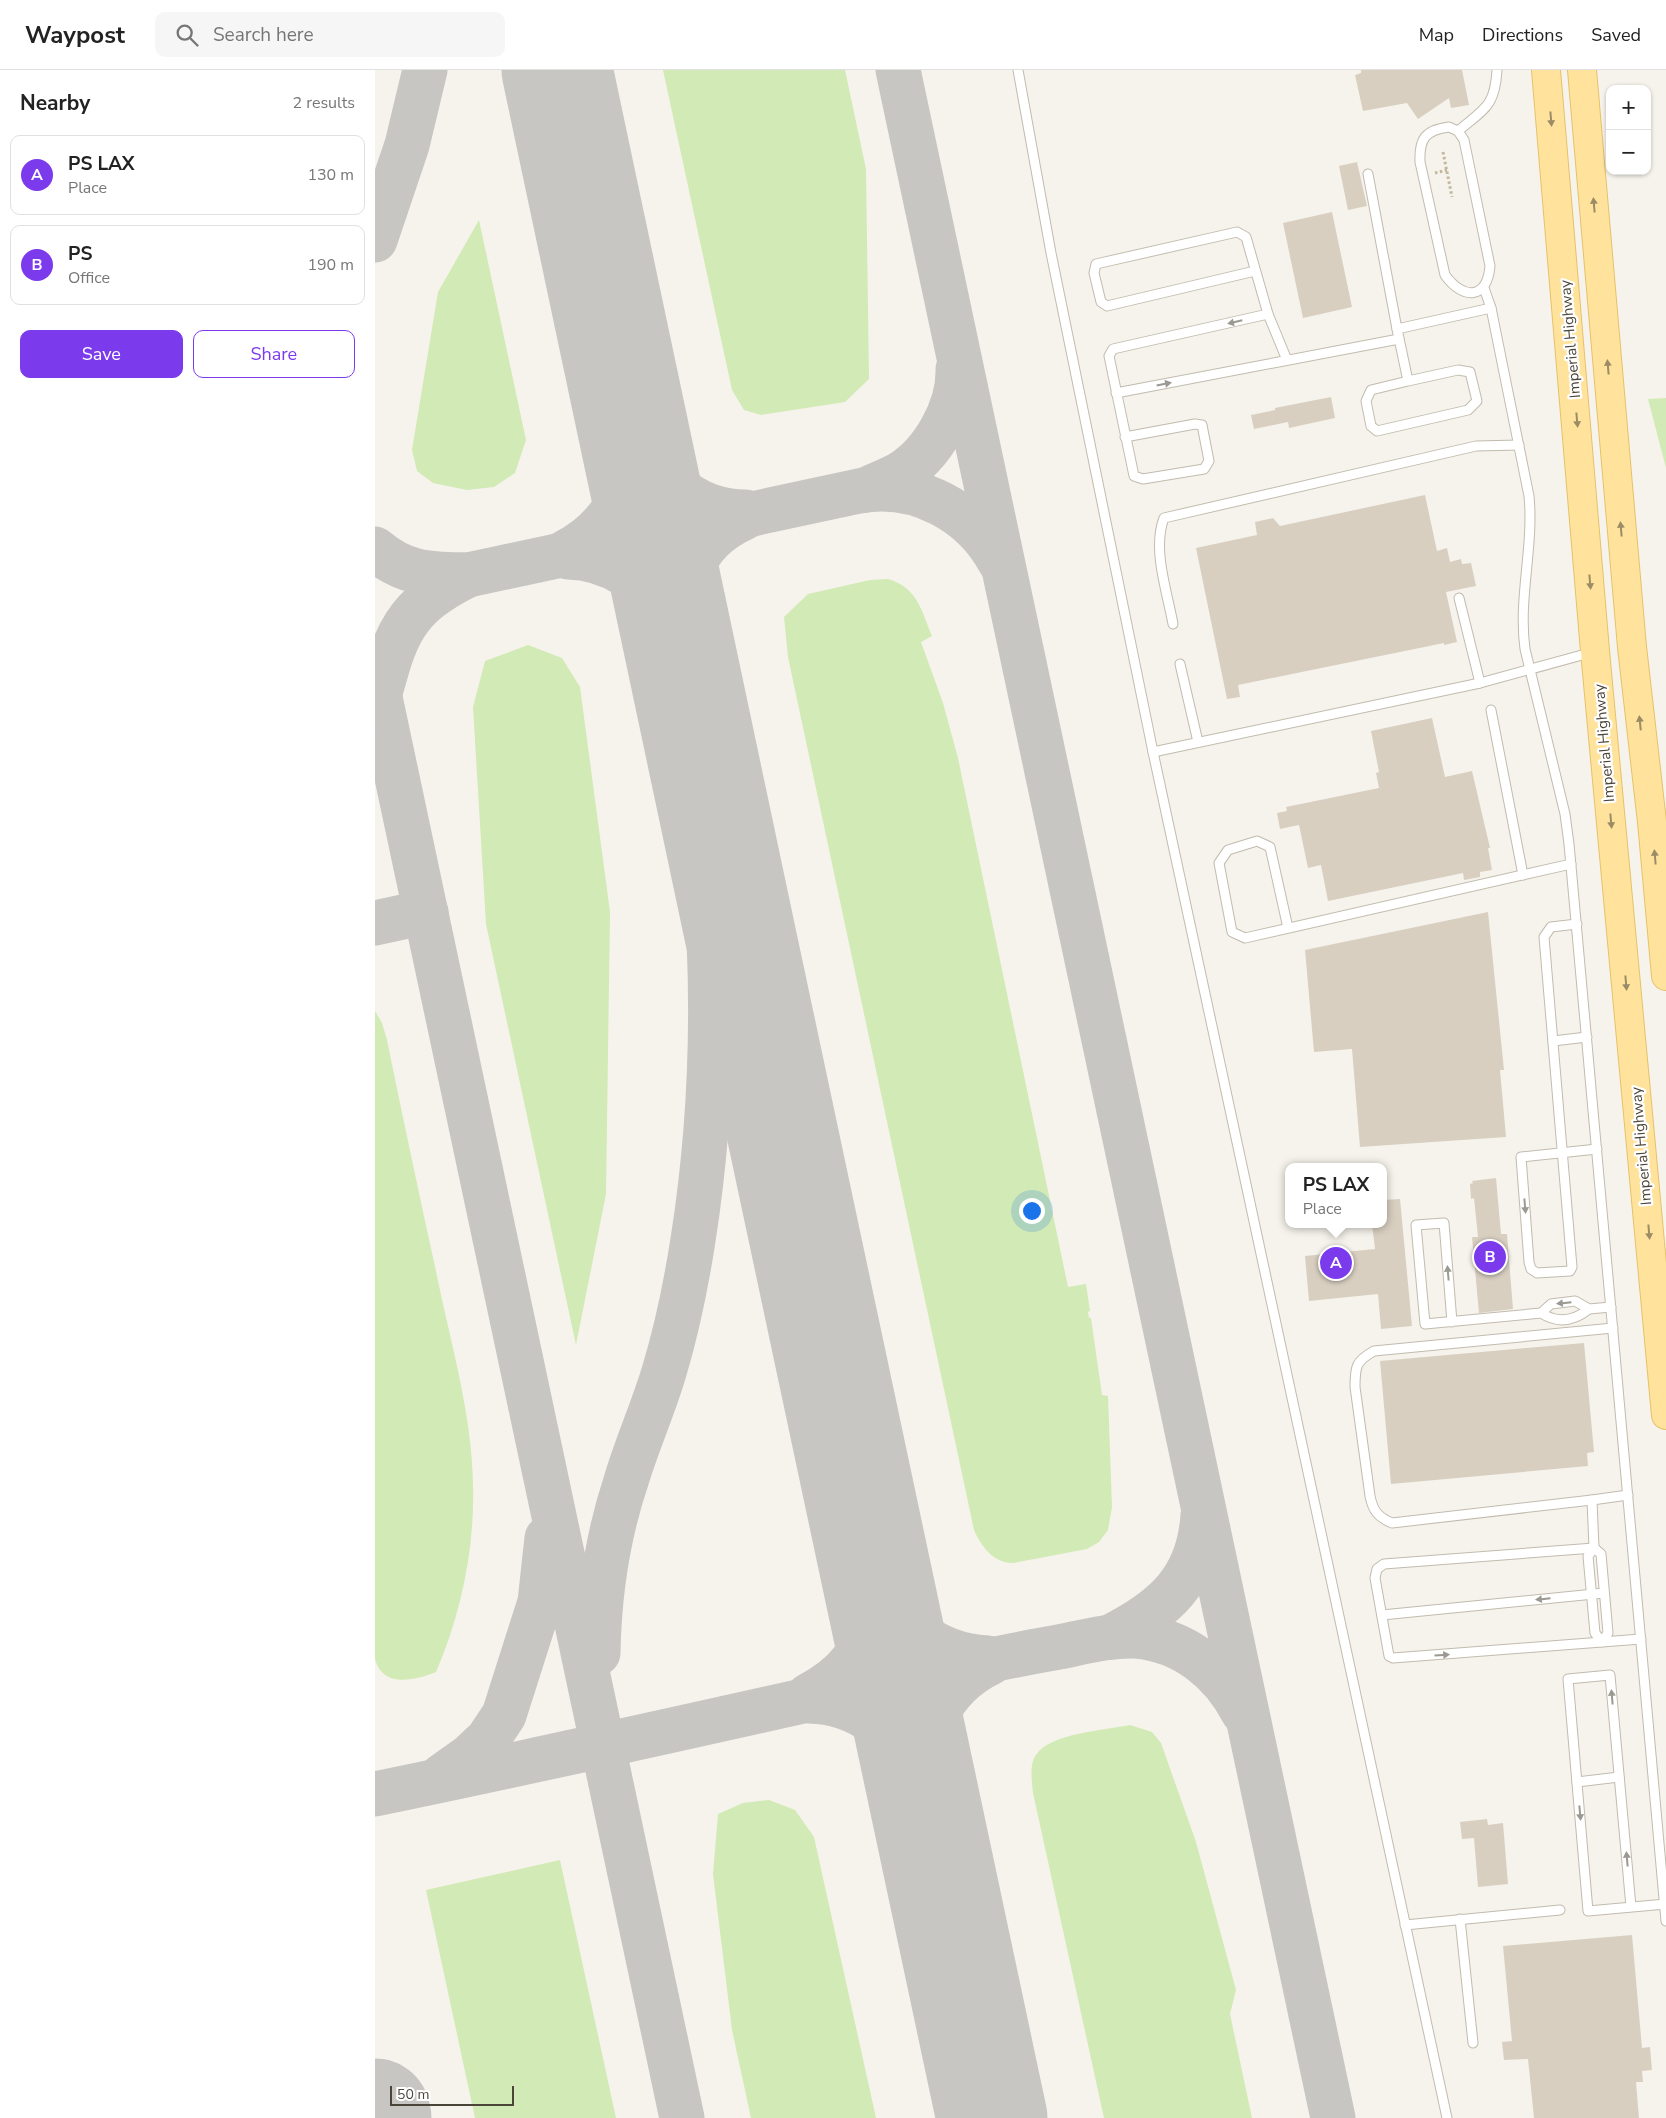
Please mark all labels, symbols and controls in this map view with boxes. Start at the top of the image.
search box [155,12,505,57]
text: Waypost [25,19,125,51]
icon: search [173,21,201,49]
text: Search here [213,22,314,48]
text: Map [1419,23,1454,47]
text: Directions [1482,23,1563,47]
text: Saved [1591,23,1641,47]
map controls [1606,85,1651,175]
button: + [1606,85,1651,130]
text: Nearby [20,89,90,117]
text: 2 results [293,92,355,114]
one-way arrow [1547,111,1555,127]
button: − [1606,130,1651,175]
text: PS LAX [68,151,135,177]
text: A [31,164,43,186]
text: 130 m [307,164,354,186]
text: Place [68,177,107,199]
one-way arrow [1589,197,1597,213]
text: PS [68,241,92,267]
text: B [31,254,43,276]
text: 190 m [307,254,354,276]
text: Office [68,267,110,289]
street label: Imperial Highway [1555,279,1585,399]
one-way arrow [1227,318,1242,326]
button: Save [20,330,183,378]
button: Share [193,330,355,378]
one-way arrow [1603,359,1611,375]
one-way arrow [1156,379,1172,387]
one-way arrow [1573,412,1581,428]
one-way arrow [1617,521,1625,537]
one-way arrow [1586,574,1594,590]
street label: Imperial Highway [1589,683,1619,803]
one-way arrow [1636,714,1644,730]
one-way arrow [1607,814,1615,830]
one-way arrow [1651,849,1659,865]
one-way arrow [1622,976,1630,992]
street label: Imperial Highway [1626,1086,1656,1206]
popup [1285,1163,1387,1228]
text: PS LAX [1303,1172,1369,1198]
your location [1019,1198,1045,1224]
text: Place [1303,1198,1342,1220]
one-way arrow [1521,1198,1529,1214]
one-way arrow [1645,1225,1653,1241]
pin: B [1474,1238,1506,1276]
pin: A [1320,1244,1352,1282]
one-way arrow [1444,1265,1452,1281]
one-way arrow [1556,1299,1572,1307]
one-way arrow [1534,1596,1550,1604]
one-way arrow [1434,1650,1450,1658]
one-way arrow [1607,1689,1615,1705]
one-way arrow [1576,1805,1584,1821]
one-way arrow [1623,1851,1631,1867]
scale bar [390,2083,514,2106]
text: 50 m [397,2085,429,2104]

